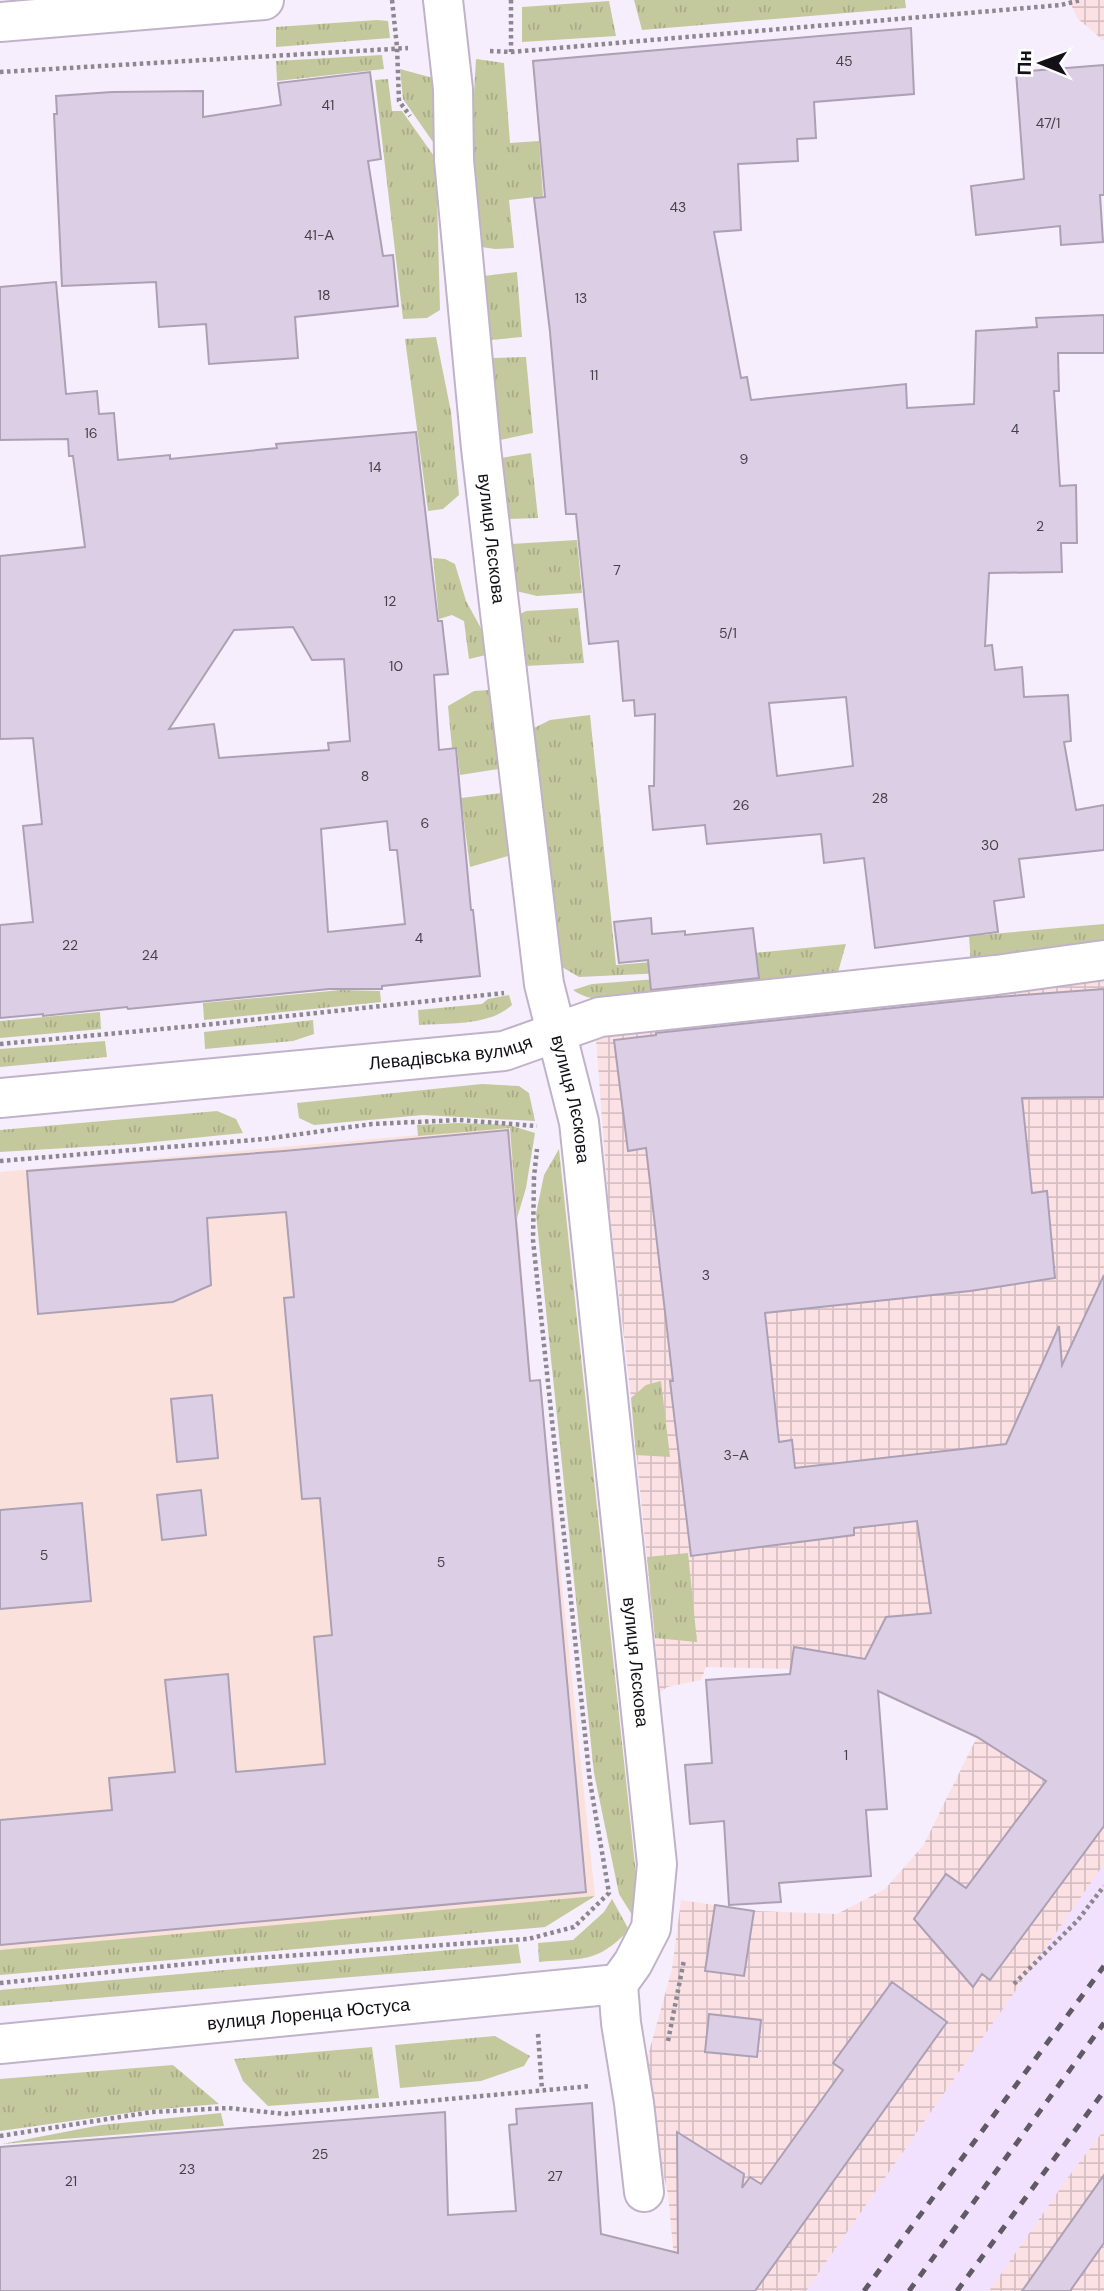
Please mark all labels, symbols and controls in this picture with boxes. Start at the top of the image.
north arrow [1006,28,1076,98]
text: Пн [1012,50,1037,75]
house number: 45 [835,52,853,70]
house number: 41 [322,96,334,114]
house number: 47/1 [1036,114,1060,132]
house number: 43 [670,198,686,216]
house number: 41-А [304,226,335,244]
house number: 18 [318,286,330,304]
house number: 13 [575,289,587,307]
house number: 11 [590,366,598,384]
house number: 4 [1011,420,1020,438]
house number: 16 [84,424,98,442]
house number: 9 [740,450,749,468]
house number: 14 [369,458,382,476]
street label: вулиця Лєскова [472,472,511,606]
house number: 2 [1036,517,1044,535]
house number: 7 [613,561,621,579]
house number: 12 [384,592,396,610]
house number: 5/1 [719,624,737,642]
house number: 10 [389,657,403,675]
house number: 8 [361,767,369,785]
house number: 28 [872,789,888,807]
house number: 26 [733,796,749,814]
house number: 6 [421,814,429,832]
house number: 30 [981,836,999,854]
house number: 4 [415,929,424,947]
house number: 22 [62,936,78,954]
house number: 24 [142,946,159,964]
street label: Левадівська вулиця [368,1030,536,1076]
street label: вулиця Лєскова [545,1033,595,1165]
house number: 3 [702,1266,710,1284]
house number: 3-А [723,1446,749,1464]
house number: 5 [40,1546,48,1564]
house number: 5 [437,1553,445,1571]
street label: вулиця Лєскова [617,1596,655,1729]
house number: 1 [844,1746,848,1764]
street label: вулиця Лоренца Юстуса [206,1992,412,2036]
house number: 25 [312,2145,328,2163]
house number: 23 [179,2160,195,2178]
house number: 27 [547,2167,563,2185]
house number: 21 [65,2172,77,2190]

